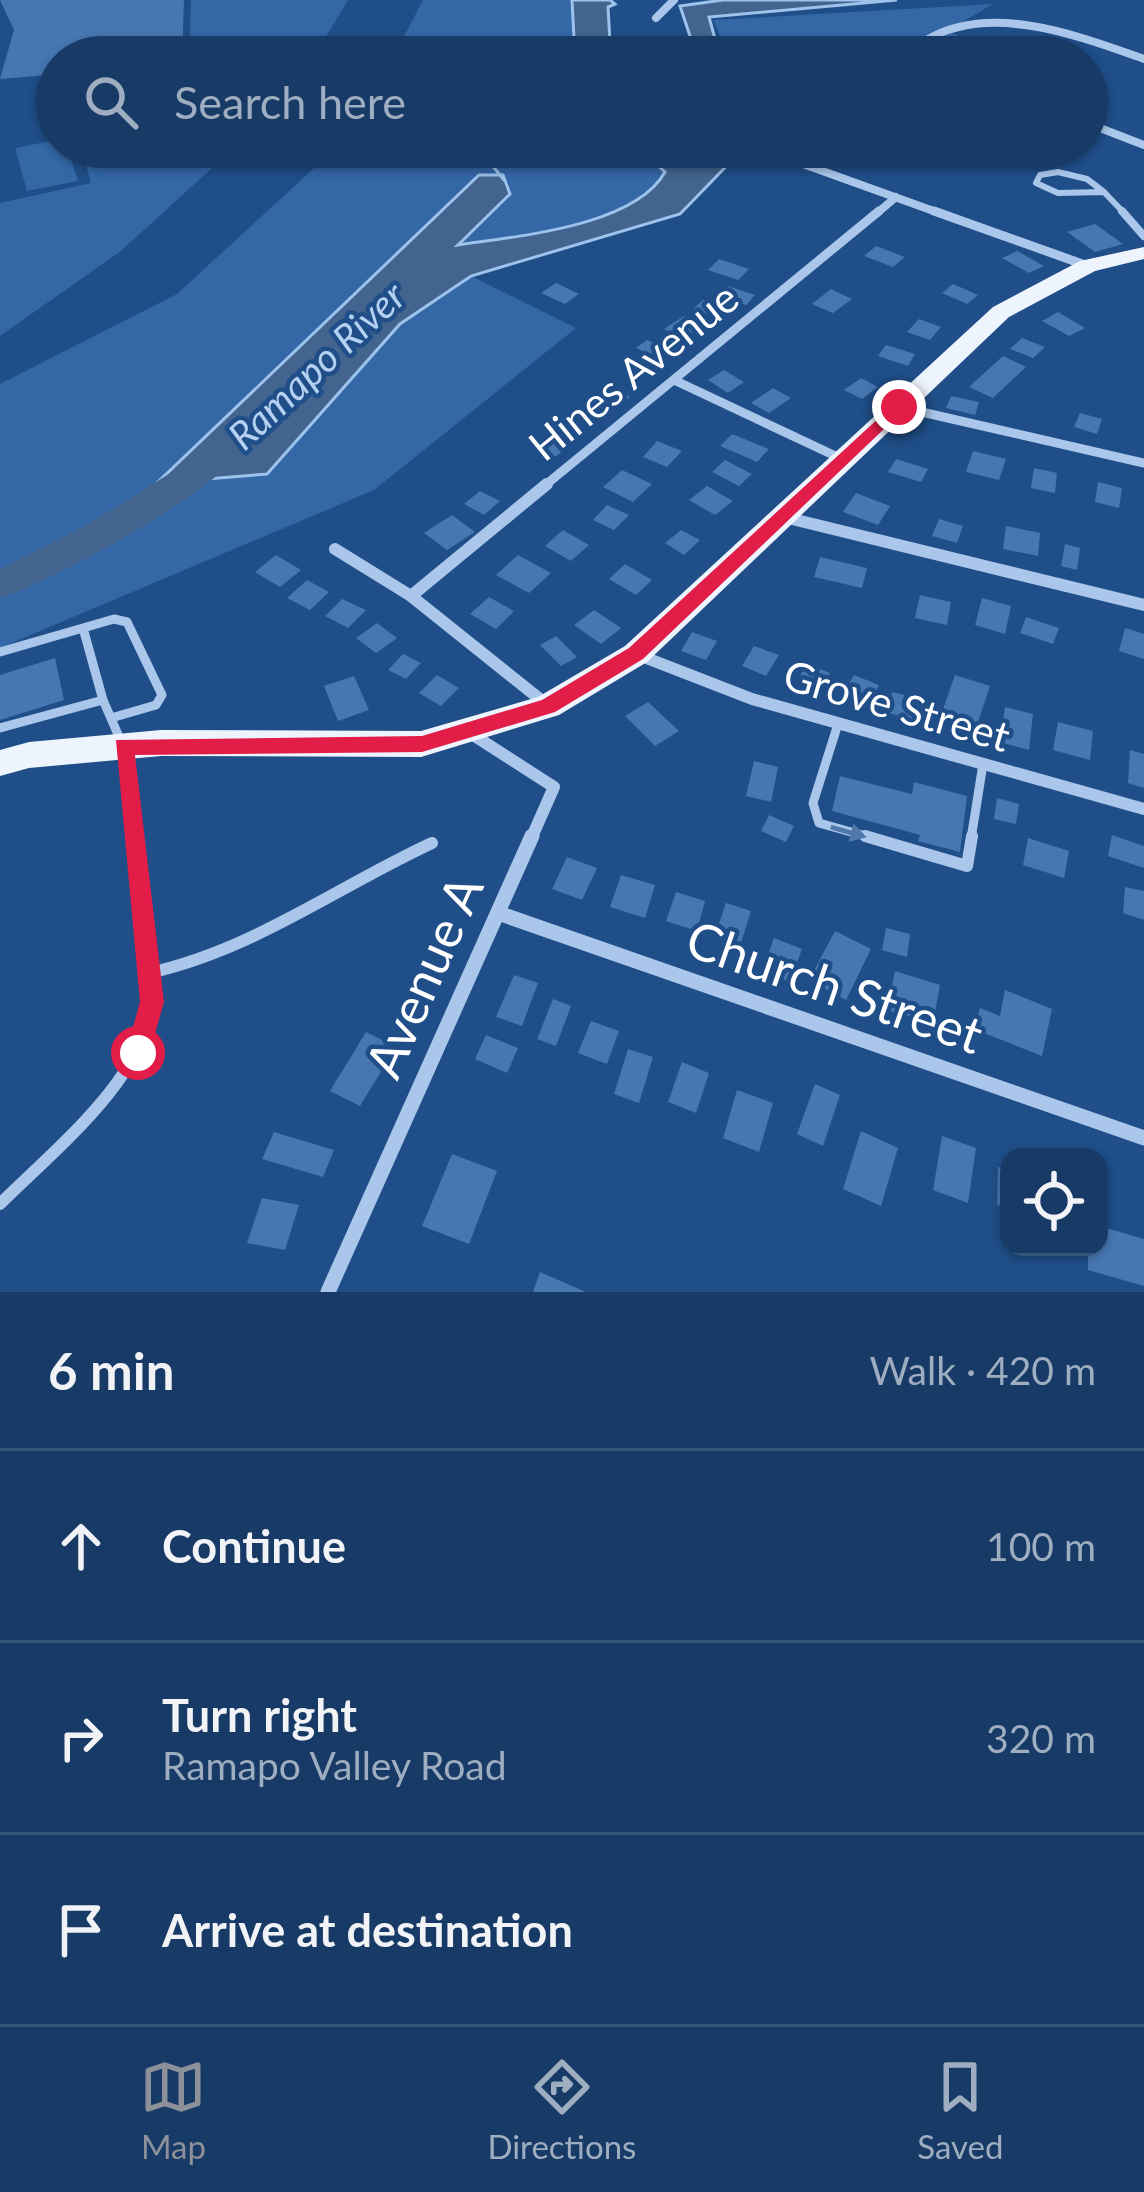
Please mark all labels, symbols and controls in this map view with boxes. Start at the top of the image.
search box [36,36,1108,168]
icon: search [78,69,144,135]
text: Search here [174,75,406,129]
water label: Ramapo River [218,271,414,458]
street label: Hines Avenue [519,272,747,470]
route end [872,380,926,434]
street label: Grove Street [778,649,1016,761]
one-way arrow [830,824,867,842]
street label: Avenue A [351,865,495,1086]
street label: Church Street [679,907,991,1065]
route start [111,1026,165,1080]
map controls [1000,1148,1108,1256]
button: locate [1000,1148,1108,1256]
text: 6 min [48,1340,174,1401]
text: Walk · 420 m [869,1347,1096,1393]
icon: ahead [48,1513,114,1579]
text: Continue [162,1519,346,1573]
text: 100 m [986,1523,1096,1569]
text: Turn right [162,1688,357,1742]
icon: right [48,1705,114,1771]
text: 320 m [986,1715,1096,1761]
text: Ramapo Valley Road [162,1742,507,1788]
icon: arrive [48,1897,114,1963]
text: Arrive at destination [162,1903,573,1957]
tab: Map [140,2054,206,2166]
tab: Directions [487,2054,636,2166]
tab: Saved [917,2054,1004,2166]

